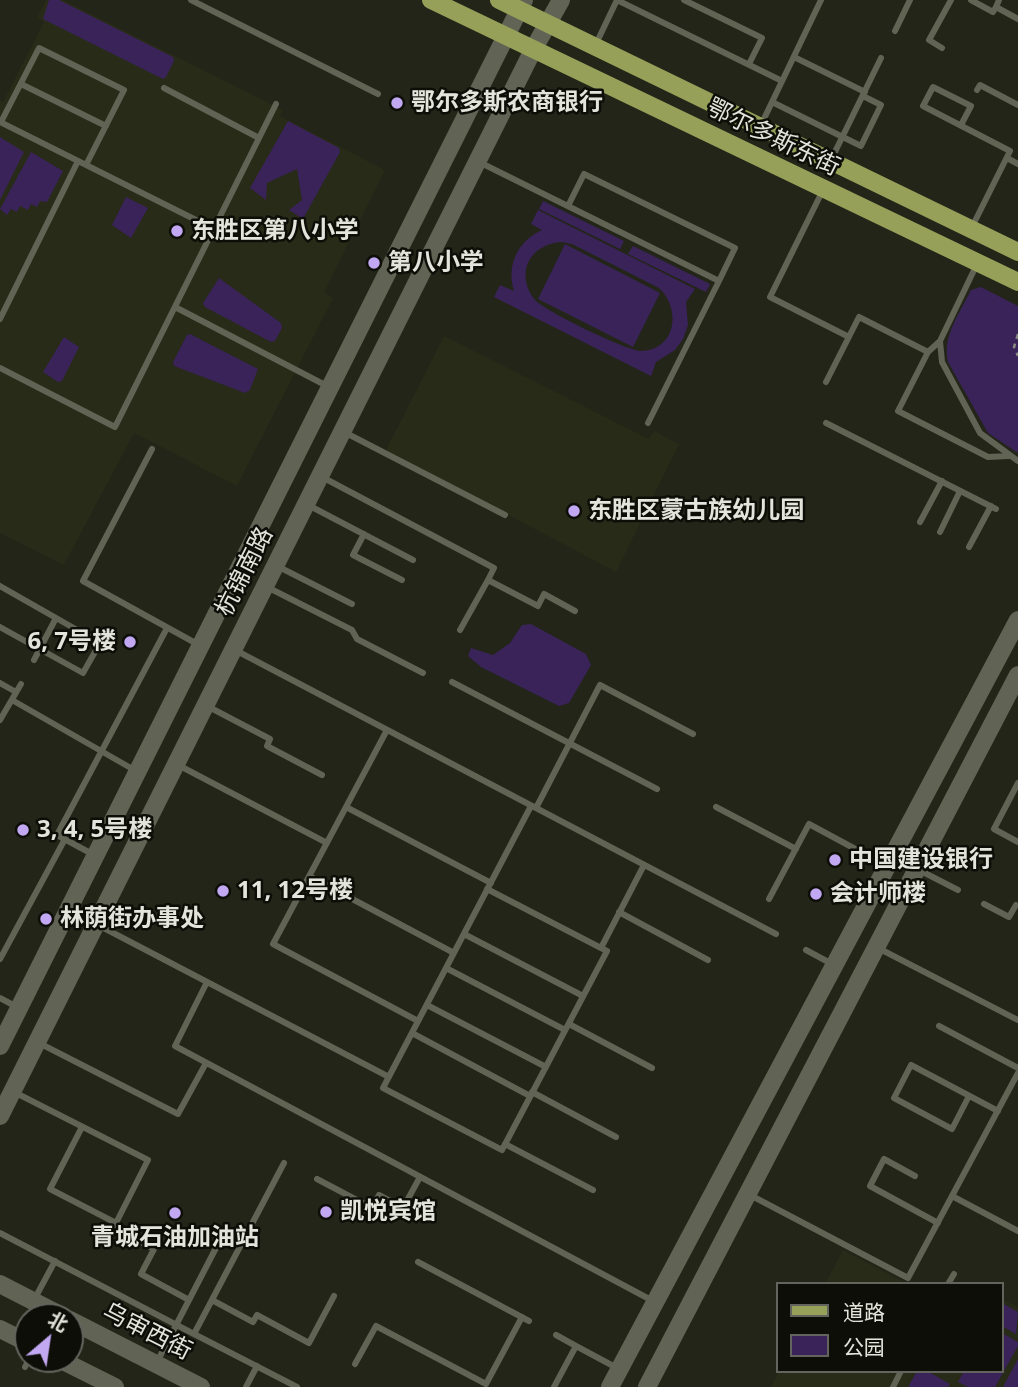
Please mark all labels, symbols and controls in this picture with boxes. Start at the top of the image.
place label: 鄂尔多斯农商银行 [411,89,603,117]
street label: 鄂尔多斯东街 [702,93,844,183]
marker: 鄂尔多斯农商银行 [389,95,405,111]
place label: 东胜区第八小学 [191,217,359,245]
marker: 东胜区第八小学 [169,223,185,239]
place label: 第八小学 [388,249,484,277]
marker: 第八小学 [366,255,382,271]
place label: 东胜区蒙古族幼儿园 [588,497,804,525]
marker: 东胜区蒙古族幼儿园 [566,503,582,519]
street label: 杭锦南路 [210,523,280,621]
place label: 6, 7号楼 [27,628,116,656]
marker: 6, 7号楼 [122,634,138,650]
place label: 3, 4, 5号楼 [37,816,152,844]
marker: 3, 4, 5号楼 [15,822,31,838]
place label: 中国建设银行 [849,846,993,874]
marker: 中国建设银行 [827,852,843,868]
place label: 11, 12号楼 [237,877,353,905]
place label: 会计师楼 [830,880,926,908]
marker: 11, 12号楼 [215,883,231,899]
marker: 会计师楼 [808,886,824,902]
place label: 林荫街办事处 [60,905,204,933]
marker: 林荫街办事处 [38,911,54,927]
place label: 凯悦宾馆 [340,1198,436,1226]
marker: 凯悦宾馆 [318,1204,334,1220]
marker: 青城石油加油站 [167,1205,183,1221]
place label: 青城石油加油站 [91,1224,259,1252]
legend [776,1282,1004,1373]
street label: 乌审西街 [98,1297,196,1367]
text: 道路 [843,1298,885,1326]
north arrow [14,1303,84,1373]
text: 北 [44,1305,73,1337]
text: 公园 [843,1333,885,1361]

